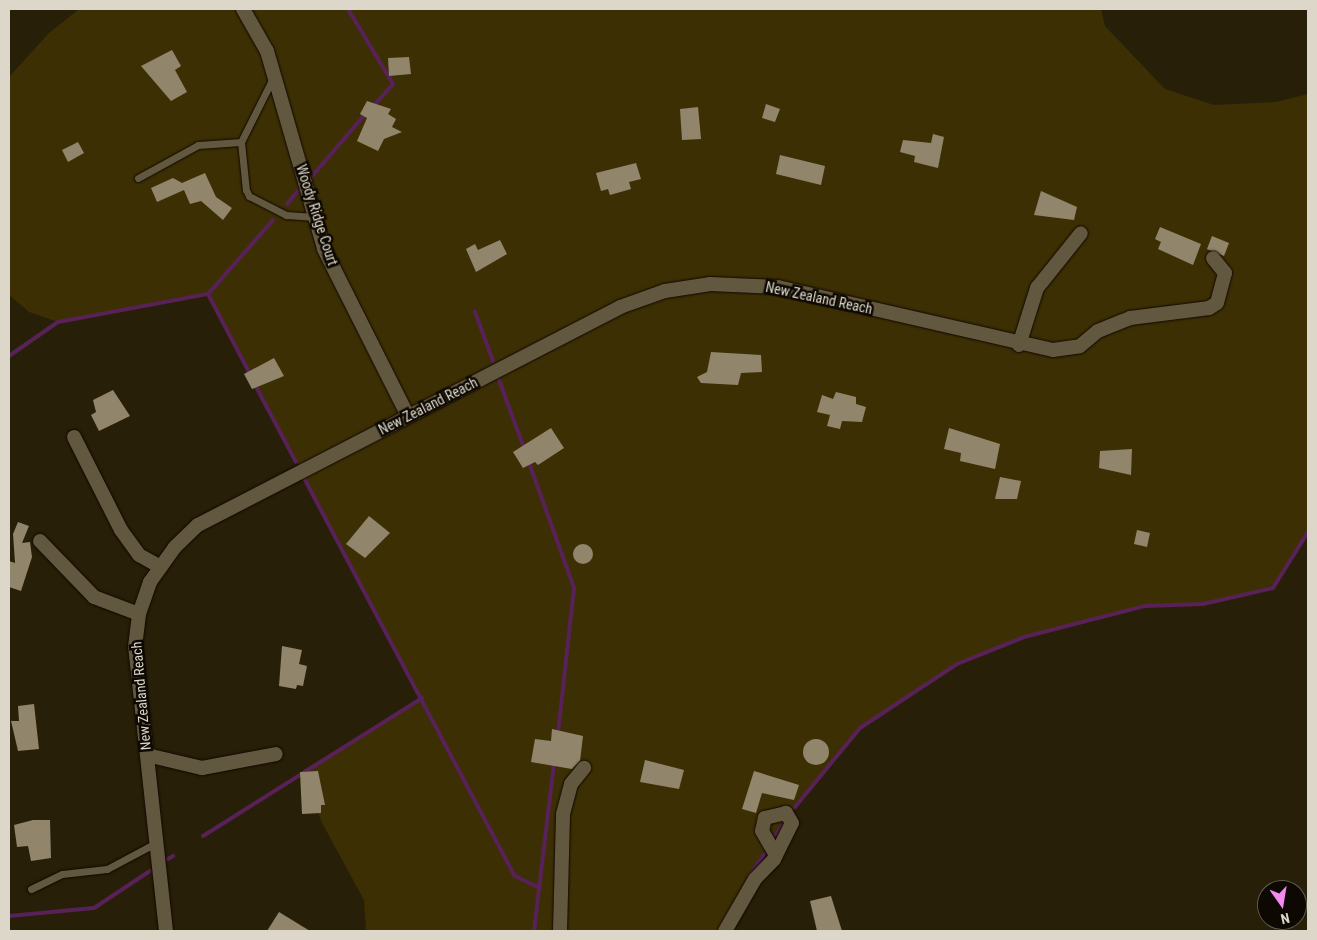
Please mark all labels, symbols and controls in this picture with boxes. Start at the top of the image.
street label: Woody Ridge Court [293,162,341,268]
street label: New Zealand Reach [764,278,874,318]
street label: New Zealand Reach [376,374,480,438]
street label: New Zealand Reach [128,641,154,751]
north arrow [1257,880,1307,930]
text: N [1279,910,1291,927]

